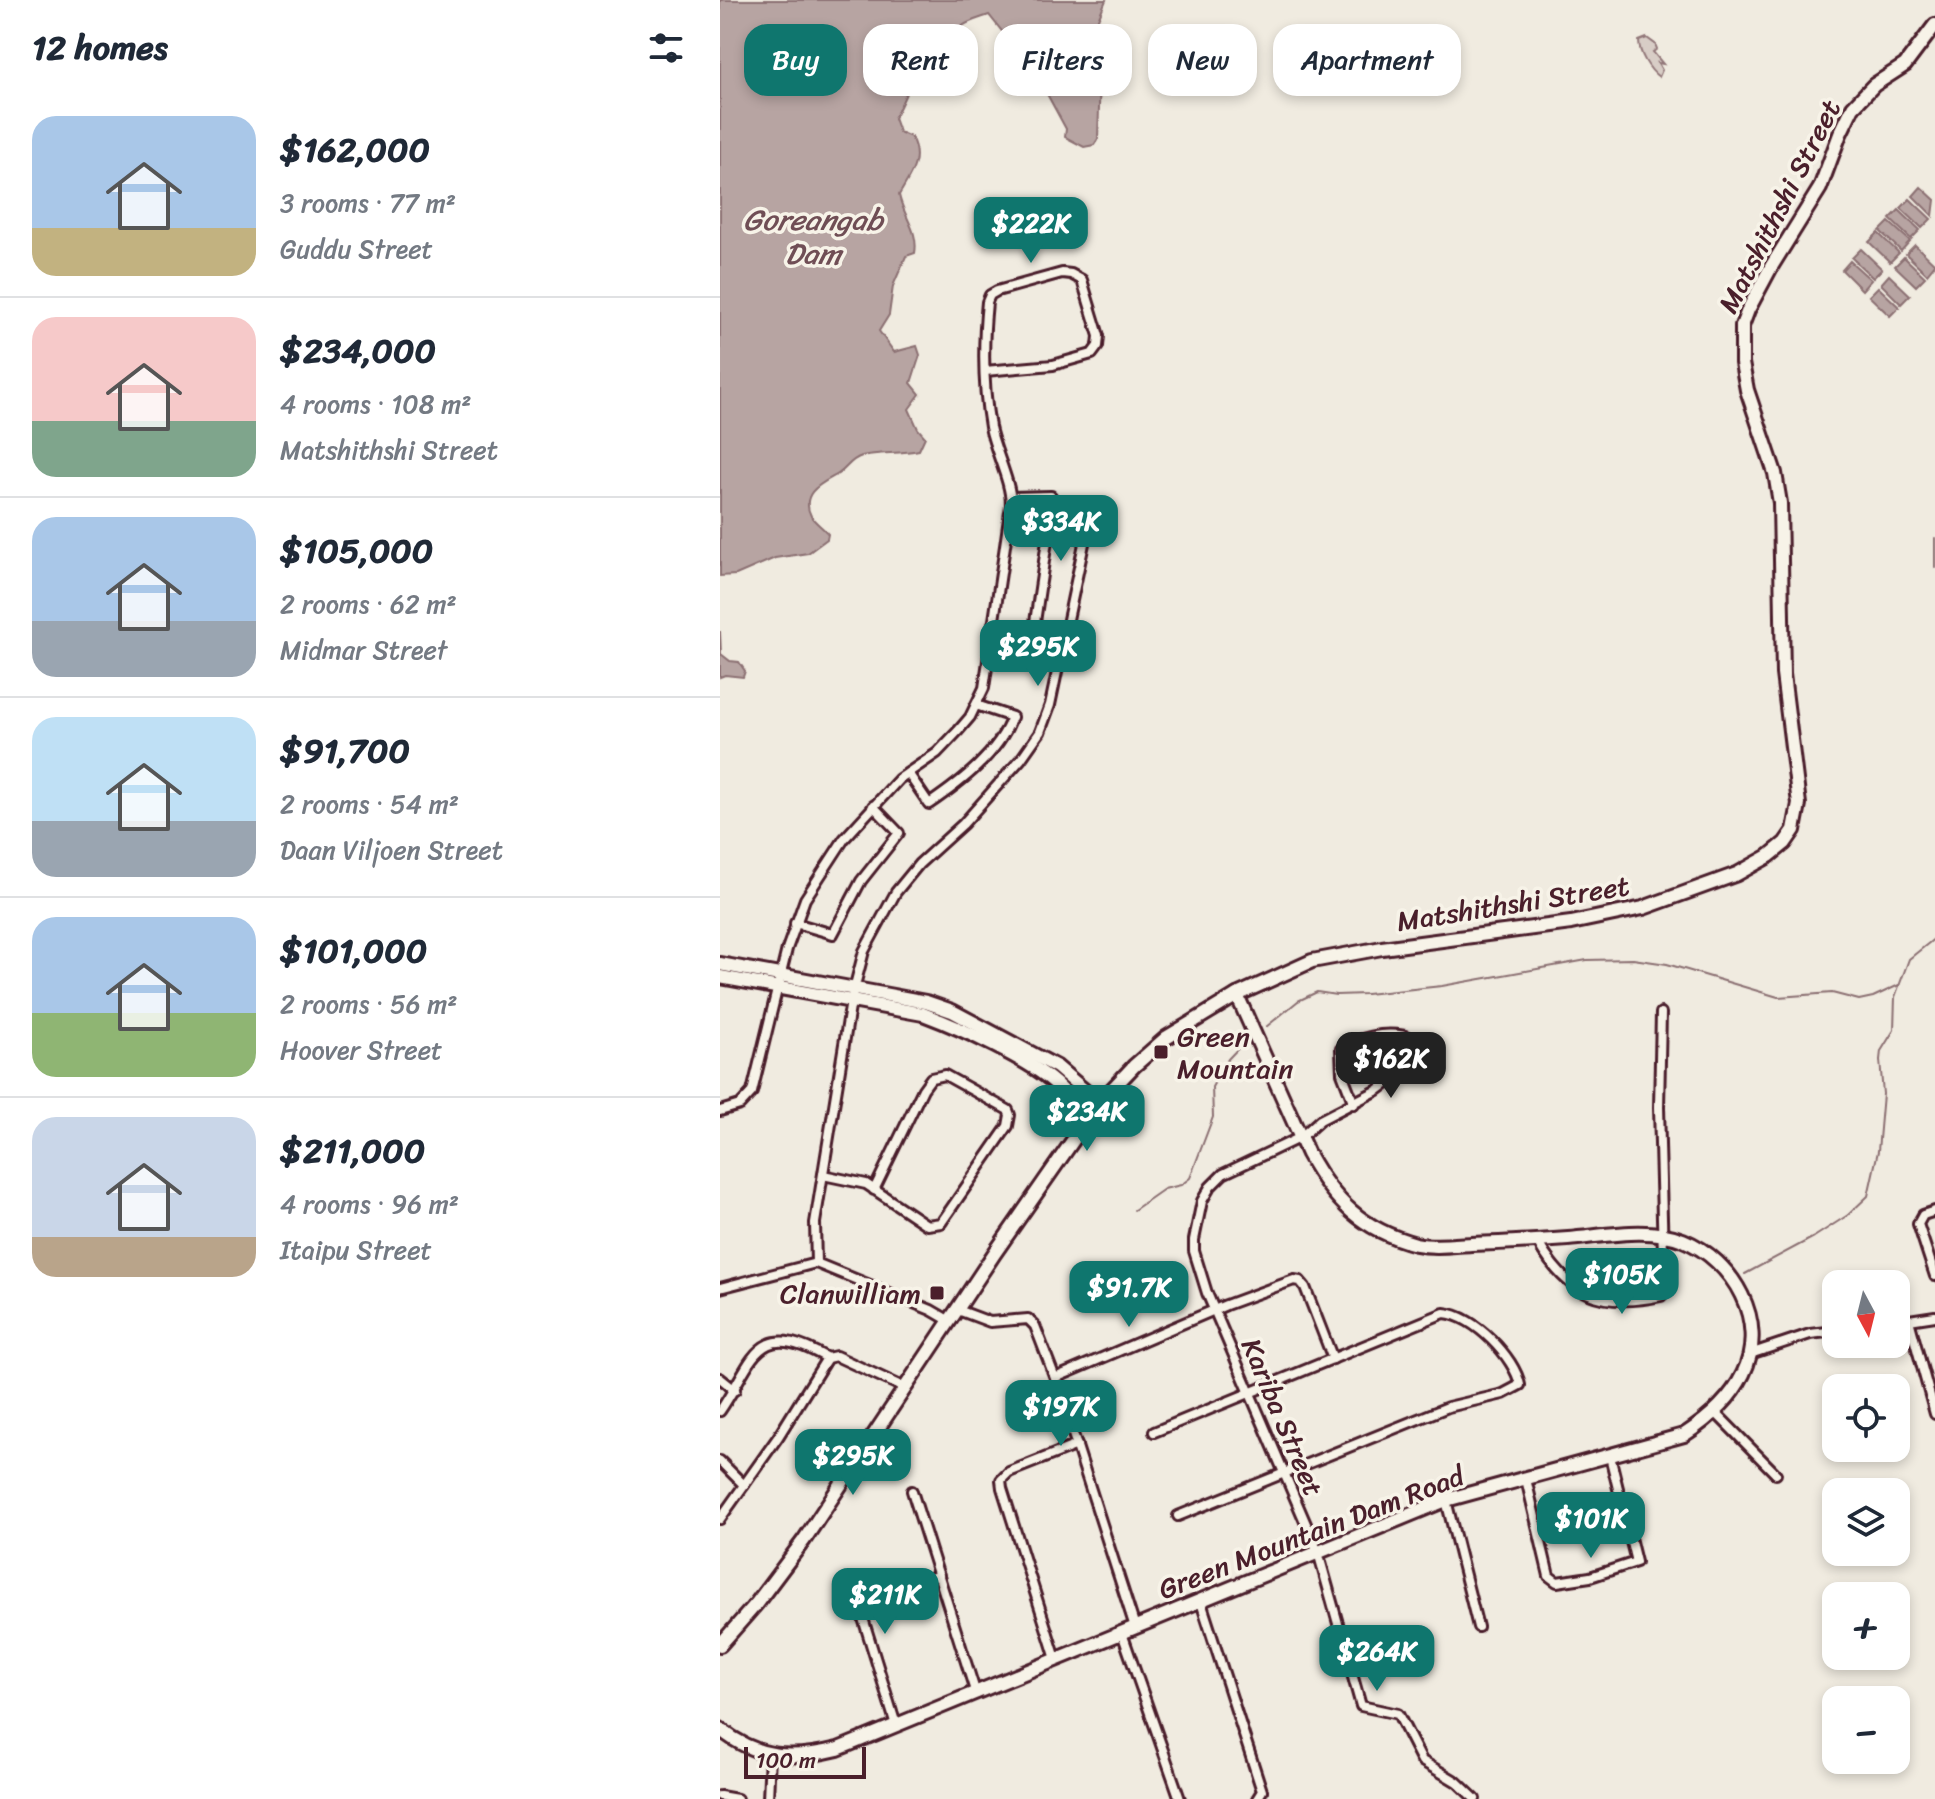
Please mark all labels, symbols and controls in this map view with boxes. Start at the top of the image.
text: 12 homes [32,18,168,78]
chip: Buy [744,24,847,96]
chip: Rent [863,24,978,96]
chip: Filters [994,24,1132,96]
chip: New [1148,24,1257,96]
chip: Apartment [1273,24,1461,96]
icon: filters [644,26,688,70]
street label: Matshithshi Street [1704,90,1855,322]
text: $162,000 [280,120,430,180]
icon: home [96,148,192,244]
text: 3 rooms · 77 m² [280,180,456,226]
water label: Goreangab Dam [743,193,885,281]
pin: $222K [975,197,1087,265]
text: $222K [992,200,1070,246]
text: Guddu Street [280,226,433,272]
text: $234,000 [280,321,436,381]
icon: home [96,349,192,445]
text: 4 rooms · 108 m² [280,381,471,427]
text: Matshithshi Street [280,427,498,473]
pin: $334K [1005,495,1117,563]
text: $334K [1022,498,1100,544]
text: $105,000 [280,521,433,581]
icon: home [96,549,192,645]
text: 2 rooms · 62 m² [280,581,457,627]
pin: $295K [982,620,1094,688]
text: $295K [998,623,1078,669]
text: Midmar Street [280,627,447,673]
text: $91,700 [280,721,410,781]
icon: home [96,749,192,845]
text: 2 rooms · 54 m² [280,781,459,827]
text: Daan Viljoen Street [280,827,503,873]
street label: Matshithshi Street [1393,861,1633,946]
text: $101,000 [280,921,427,981]
icon: home [96,949,192,1045]
text: 2 rooms · 56 m² [280,981,458,1027]
place label: Green Mountain [1177,1012,1293,1093]
text: Hoover Street [280,1027,442,1073]
pin: $162K [1335,1032,1447,1100]
text: $162K [1354,1035,1428,1081]
marker: Green Mountain [1152,1043,1170,1061]
pin: $234K [1031,1085,1143,1153]
text: $234K [1048,1088,1126,1134]
text: $211,000 [280,1121,425,1181]
icon: home [96,1149,192,1245]
text: 4 rooms · 96 m² [280,1181,459,1227]
text: Itaipu Street [280,1227,432,1273]
pin: $105K [1566,1248,1678,1316]
text: $105K [1584,1251,1660,1297]
pin: $91.7K [1064,1261,1194,1329]
text: $91.7K [1087,1264,1171,1310]
place label: Clanwilliam [780,1269,921,1318]
north arrow [1822,1270,1910,1358]
map controls [1822,1270,1910,1774]
marker: Clanwilliam [928,1284,946,1302]
street label: Kariba Street [1227,1330,1338,1504]
button: locate [1822,1374,1910,1462]
pin: $197K [1005,1380,1117,1448]
text: $197K [1023,1383,1099,1429]
pin: $295K [797,1429,909,1497]
text: $295K [813,1432,893,1478]
street label: Green Mountain Dam Road [1151,1451,1473,1613]
button: layers [1822,1478,1910,1566]
pin: $101K [1535,1492,1647,1560]
text: $101K [1555,1495,1627,1541]
pin: $211K [829,1568,941,1636]
text: $211K [850,1571,920,1617]
button: + [1822,1582,1910,1670]
pin: $264K [1321,1625,1433,1693]
text: $264K [1337,1628,1417,1674]
button: − [1822,1686,1910,1774]
text: 100 m [756,1741,816,1780]
scale bar [744,1743,866,1779]

